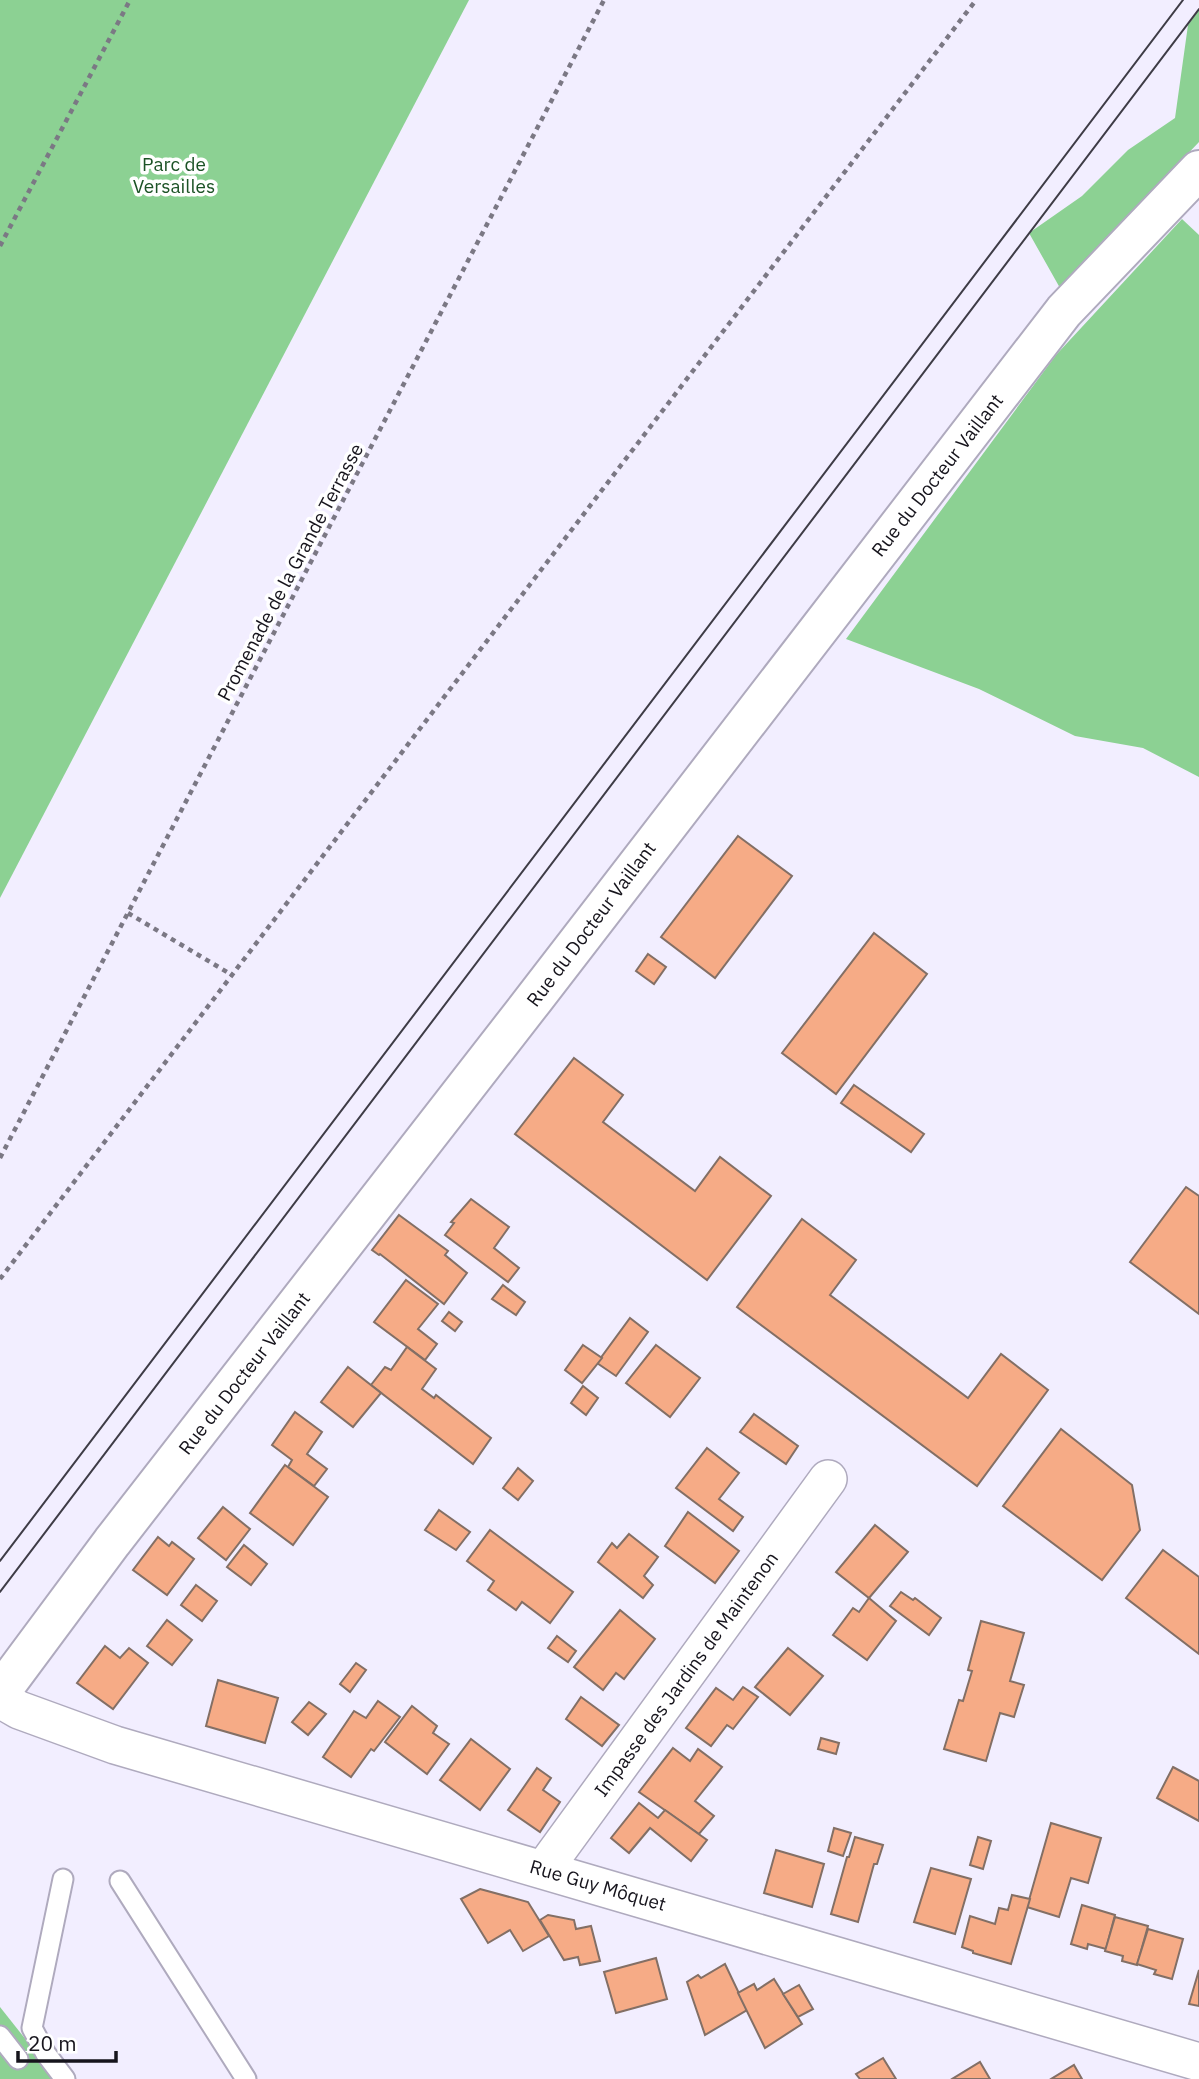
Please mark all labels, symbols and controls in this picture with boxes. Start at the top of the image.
park label: Parc de Versailles [133,152,215,198]
street label: Rue du Docteur Vaillant [866,389,1008,561]
street label: Promenade de la Grande Terrasse [212,439,368,705]
street label: Rue du Docteur Vaillant [521,837,661,1011]
street label: Rue du Docteur Vaillant [173,1287,315,1459]
street label: Impasse des Jardins de Maintenon [589,1547,783,1801]
street label: Rue Guy Môquet [527,1854,669,1916]
scale bar [18,2020,116,2064]
text: 20 m [28,2029,77,2057]

